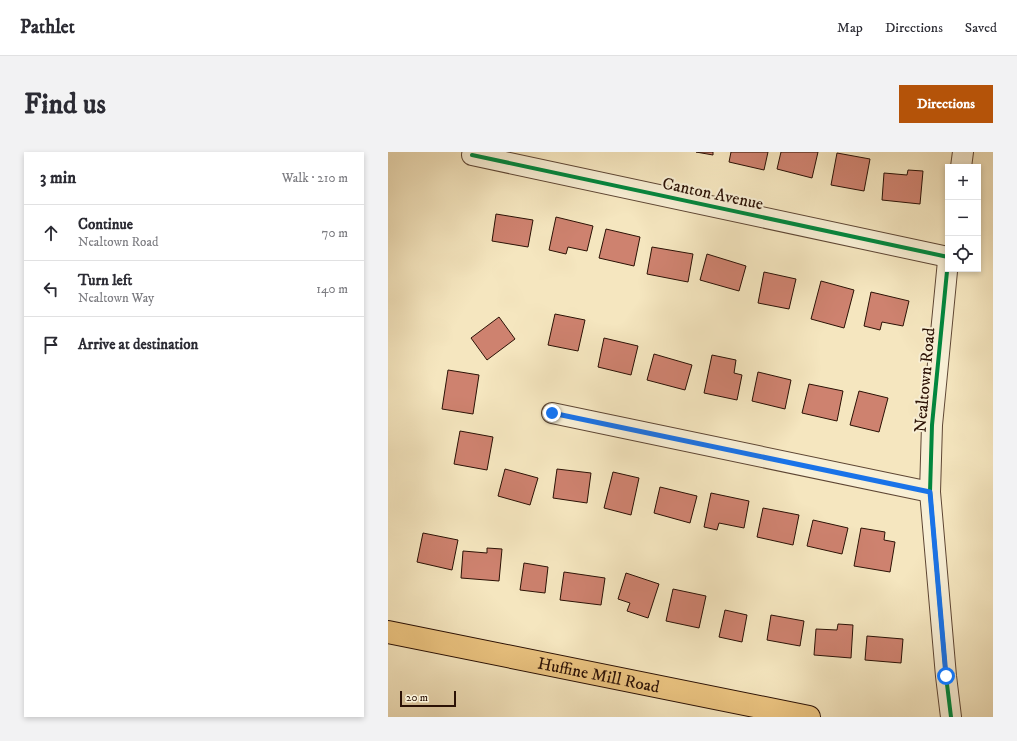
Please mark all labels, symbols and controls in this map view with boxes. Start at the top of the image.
text: Pathlet [20,16,75,39]
text: Map [837,19,863,37]
text: Directions [885,19,943,37]
text: Saved [965,19,997,37]
button: Directions [899,85,993,123]
text: Find us [24,87,106,122]
map controls [945,164,981,272]
button: + [945,164,981,200]
text: 3 min [40,167,76,189]
text: Walk · 210 m [282,170,348,186]
street label: Canton Avenue [660,173,765,215]
button: − [945,200,981,236]
text: Continue [78,215,133,234]
icon: ahead [40,222,62,244]
text: 70 m [322,225,348,241]
text: Nealtown Road [78,234,158,250]
button: locate [945,236,981,272]
text: Turn left [78,271,132,290]
icon: left [40,278,62,300]
text: 140 m [316,281,348,297]
text: Nealtown Way [78,290,154,306]
street label: Nealtown Road [909,326,941,433]
icon: arrive [40,334,62,356]
text: Arrive at destination [78,335,198,354]
route end [543,404,561,422]
street label: Huffine Mill Road [536,652,662,699]
route start [937,667,955,685]
scale bar [400,689,456,708]
text: 20 m [406,691,428,705]

